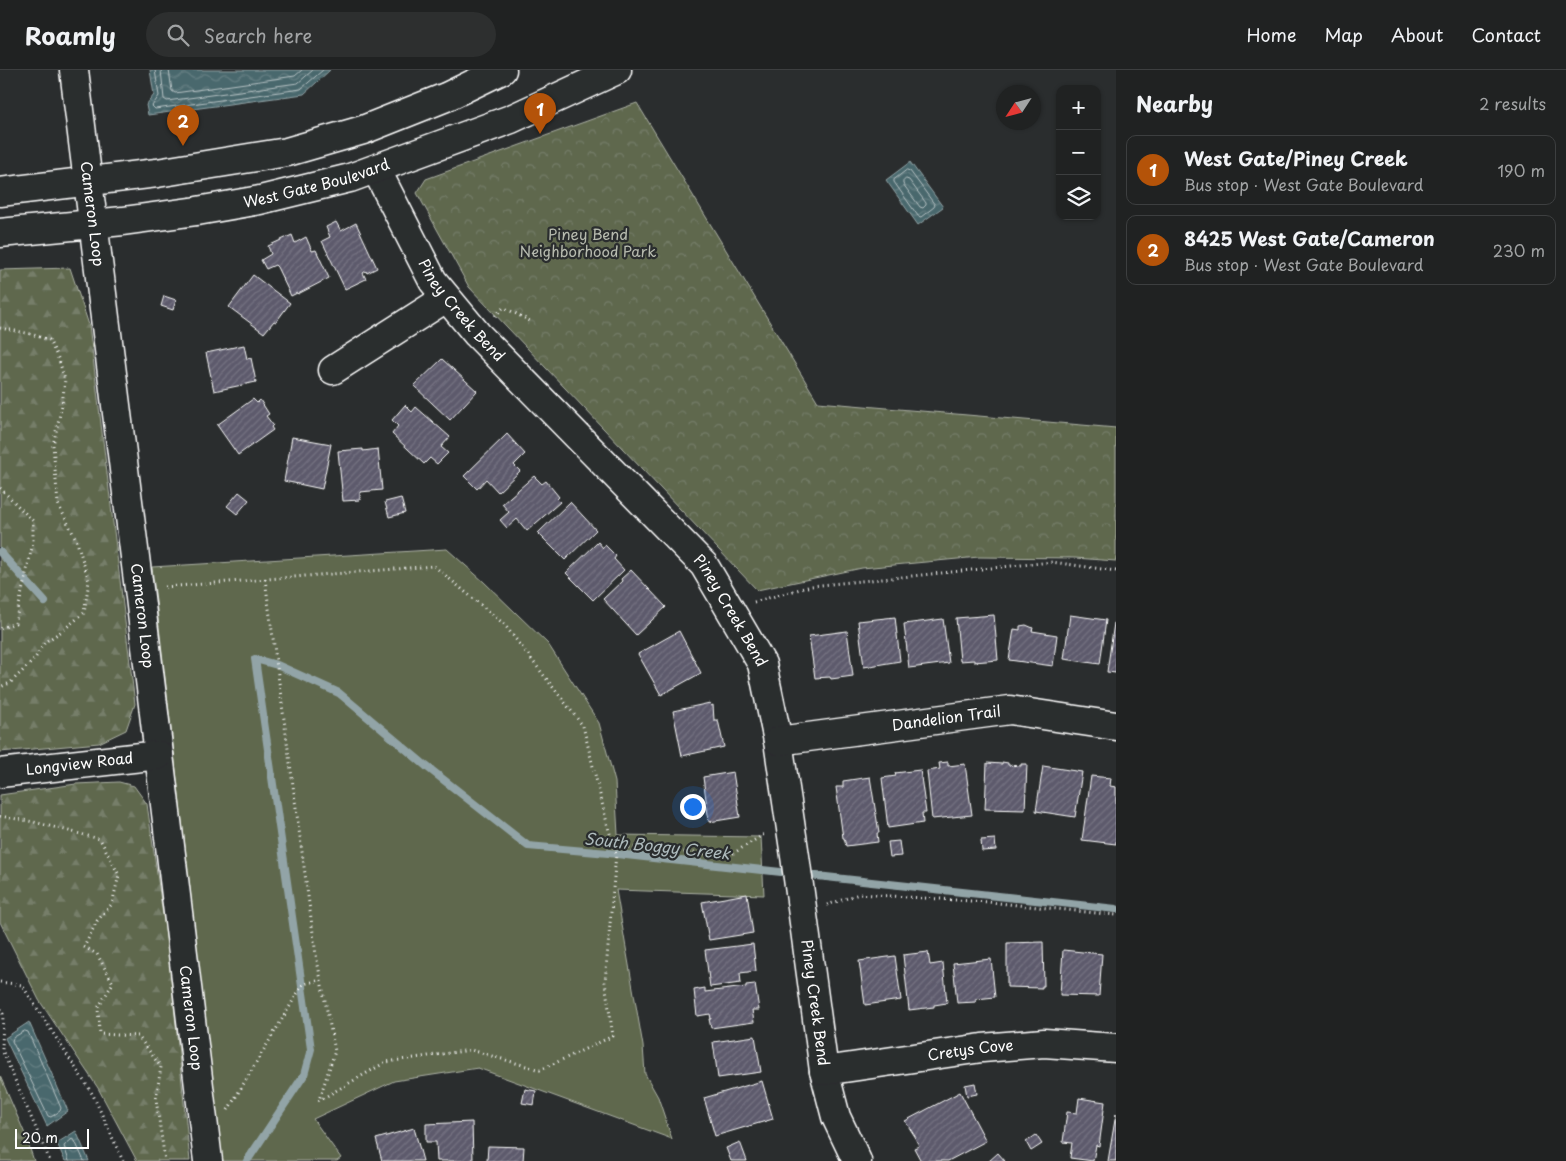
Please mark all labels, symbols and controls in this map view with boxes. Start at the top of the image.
search box [146,12,496,57]
text: Roamly [25,17,116,53]
icon: search [164,21,192,49]
text: Search here [204,21,312,49]
text: Home [1246,21,1296,48]
text: Map [1324,21,1363,48]
text: About [1391,21,1443,48]
text: Contact [1471,21,1541,48]
north arrow [996,85,1041,130]
map controls [1056,85,1101,220]
button: + [1056,85,1101,130]
text: Nearby [1136,87,1213,119]
text: 2 results [1479,91,1546,115]
pin: 1 [524,93,556,134]
pin: 2 [167,105,199,146]
button: − [1056,130,1101,175]
text: West Gate/Piney Creek [1184,144,1408,172]
street label: West Gate Boulevard [241,152,392,213]
text: 1 [1149,158,1157,182]
text: 190 m [1497,158,1545,182]
street label: Cameron Loop [76,160,111,268]
text: Bus stop · West Gate Boulevard [1184,172,1424,196]
button: layers [1056,175,1101,220]
park label: Piney Bend Neighborhood Park [520,222,656,262]
text: 8425 West Gate/Cameron [1184,224,1435,252]
text: 2 [1147,238,1159,262]
text: 230 m [1493,238,1545,262]
text: Bus stop · West Gate Boulevard [1184,252,1424,276]
street label: Piney Creek Bend [413,254,511,366]
street label: Piney Creek Bend [689,548,774,670]
street label: Cameron Loop [126,562,161,669]
street label: Dandelion Trail [890,698,1002,736]
street label: Longview Road [24,745,134,780]
your location [680,794,706,820]
water label: South Boggy Creek [583,825,732,865]
street label: Piney Creek Bend [796,938,836,1067]
street label: Cameron Loop [174,964,210,1072]
street label: Cretys Cove [926,1033,1014,1066]
scale bar [15,1126,89,1149]
text: 20 m [22,1127,58,1148]

